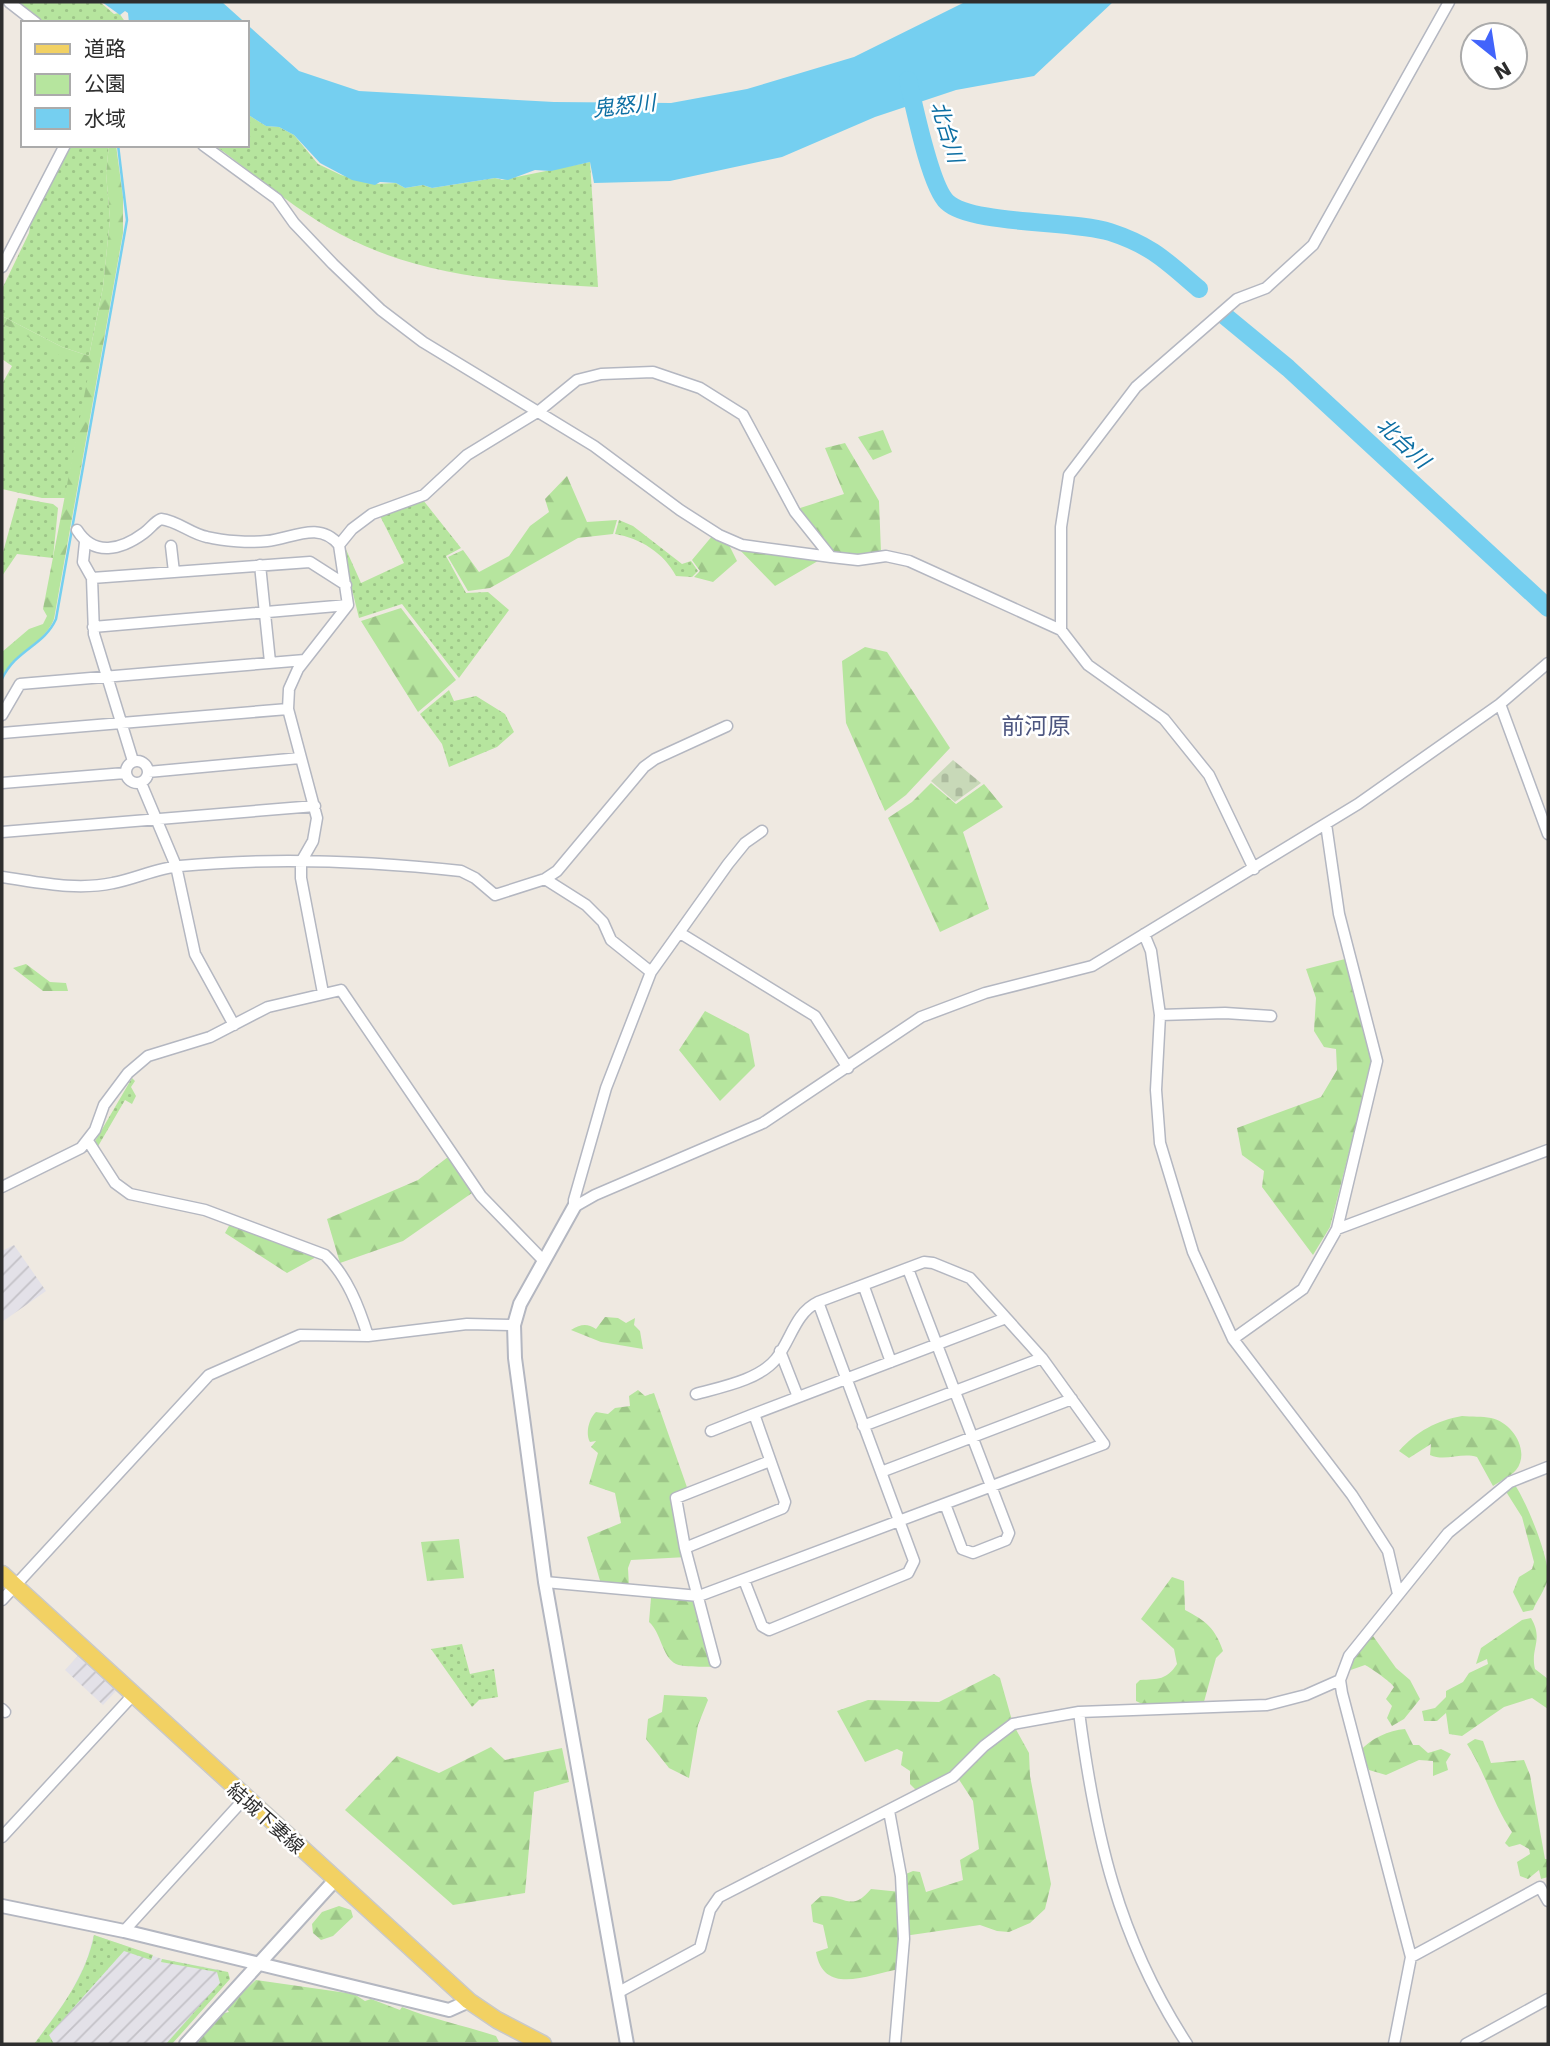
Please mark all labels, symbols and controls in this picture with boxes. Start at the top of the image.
legend [21,21,248,147]
north arrow [1459,21,1529,91]
text: 道路 [84,37,126,61]
text: N [1490,57,1515,84]
text: 公園 [84,72,126,96]
water label: 鬼怒川 [591,91,659,121]
water label: 北台川 [926,98,968,168]
text: 水域 [84,107,126,131]
water label: 北台川 [1372,413,1436,475]
district label: 前河原 [1002,713,1071,739]
street label: 結城下妻線 [223,1778,309,1858]

